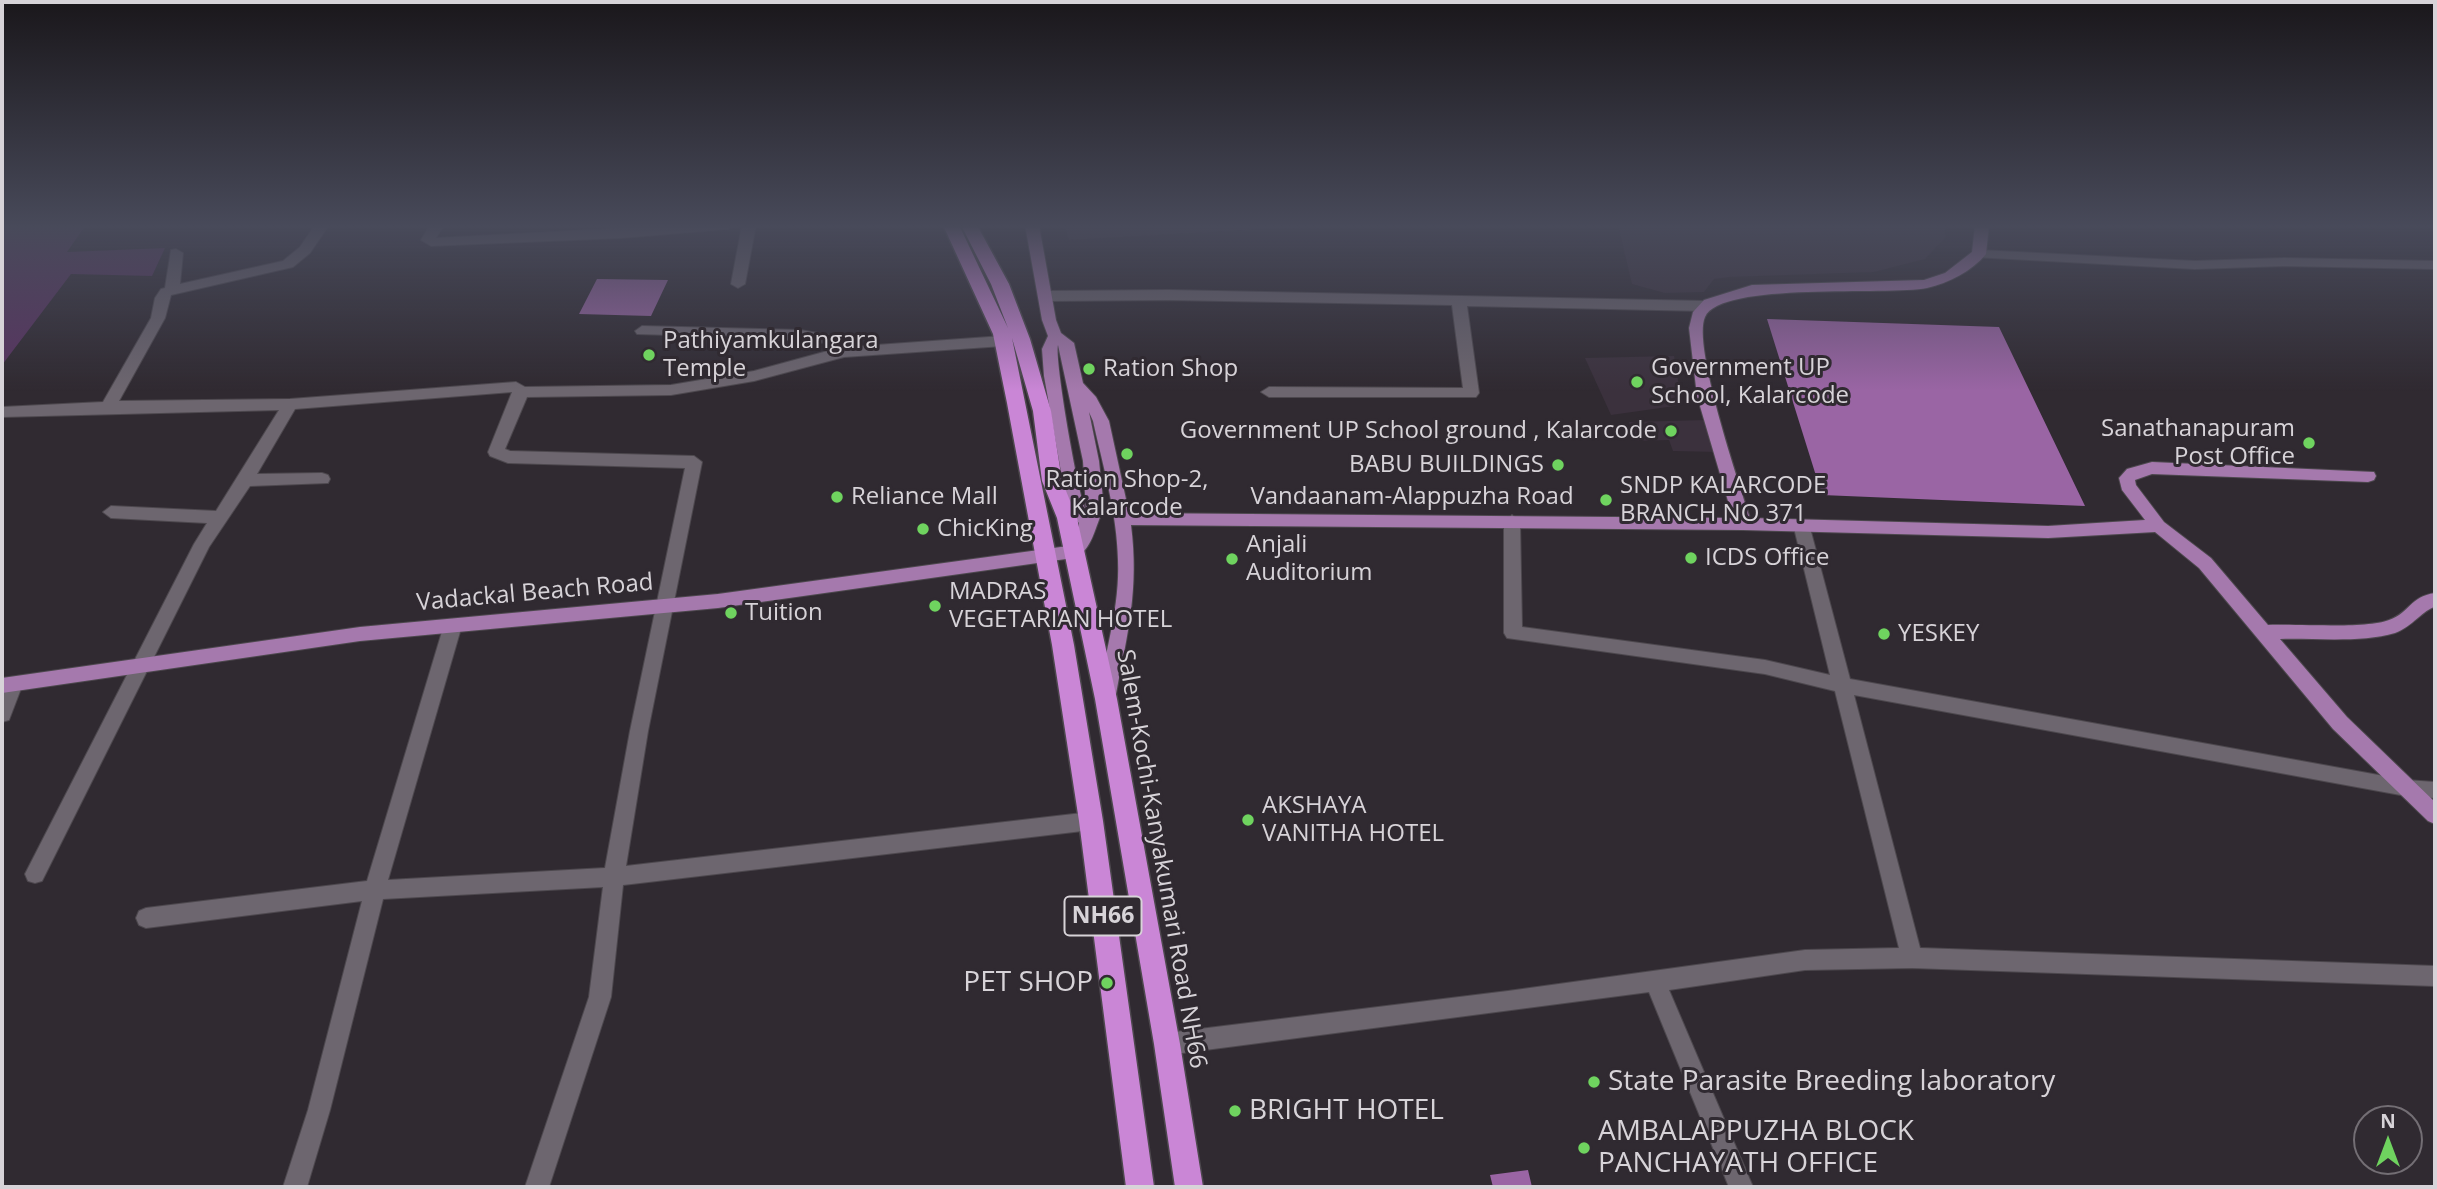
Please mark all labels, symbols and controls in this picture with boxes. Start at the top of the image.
place label: Pathiyamkulangara Temple [663,327,879,383]
marker: Pathiyamkulangara Temple [641,347,657,363]
place label: Government UP School, Kalarcode [1651,354,1849,410]
place label: Ration Shop [1103,355,1238,383]
marker: Ration Shop [1081,361,1097,377]
marker: Government UP School, Kalarcode [1629,374,1645,390]
place label: Sanathanapuram Post Office [2101,415,2295,471]
place label: Government UP School ground , Kalarcode [1180,417,1657,445]
marker: Government UP School ground , Kalarcode [1663,423,1679,439]
marker: Sanathanapuram Post Office [2301,435,2317,451]
marker: Ration Shop-2, Kalarcode [1119,446,1135,462]
place label: BABU BUILDINGS [1349,451,1544,479]
marker: BABU BUILDINGS [1550,457,1566,473]
place label: Ration Shop-2, Kalarcode [1046,466,1208,522]
place label: SNDP KALARCODE BRANCH NO 371 [1620,472,1826,528]
place label: Reliance Mall [851,483,998,511]
street label: Vandaanam-Alappuzha Road [1250,483,1574,511]
marker: Reliance Mall [829,489,845,505]
marker: SNDP KALARCODE BRANCH NO 371 [1598,492,1614,508]
place label: ChicKing [937,515,1033,543]
marker: ChicKing [915,521,931,537]
place label: Anjali Auditorium [1246,531,1372,587]
place label: ICDS Office [1705,544,1829,572]
marker: ICDS Office [1683,550,1699,566]
marker: Anjali Auditorium [1224,551,1240,567]
street label: Vadackal Beach Road [415,568,655,618]
place label: MADRAS VEGETARIAN HOTEL [949,578,1172,634]
marker: MADRAS VEGETARIAN HOTEL [927,598,943,614]
place label: Tuition [745,599,823,627]
marker: Tuition [723,605,739,621]
place label: YESKEY [1898,620,1979,648]
marker: YESKEY [1876,626,1892,642]
street label: Salem-Kochi-Kanyakumari Road NH66 [1110,647,1212,1071]
place label: AKSHAYA VANITHA HOTEL [1262,792,1444,848]
marker: AKSHAYA VANITHA HOTEL [1240,812,1256,828]
road number: NH66 [1064,897,1142,936]
place label: PET SHOP [963,966,1093,1000]
marker: PET SHOP [1099,975,1115,991]
place label: State Parasite Breeding laboratory [1608,1065,2055,1099]
marker: State Parasite Breeding laboratory [1586,1074,1602,1090]
place label: BRIGHT HOTEL [1249,1094,1444,1128]
marker: BRIGHT HOTEL [1227,1103,1243,1119]
north arrow [2353,1105,2423,1175]
text: N [2380,1108,2396,1134]
place label: AMBALAPPUZHA BLOCK PANCHAYATH OFFICE [1598,1115,1914,1181]
marker: AMBALAPPUZHA BLOCK PANCHAYATH OFFICE [1576,1140,1592,1156]

